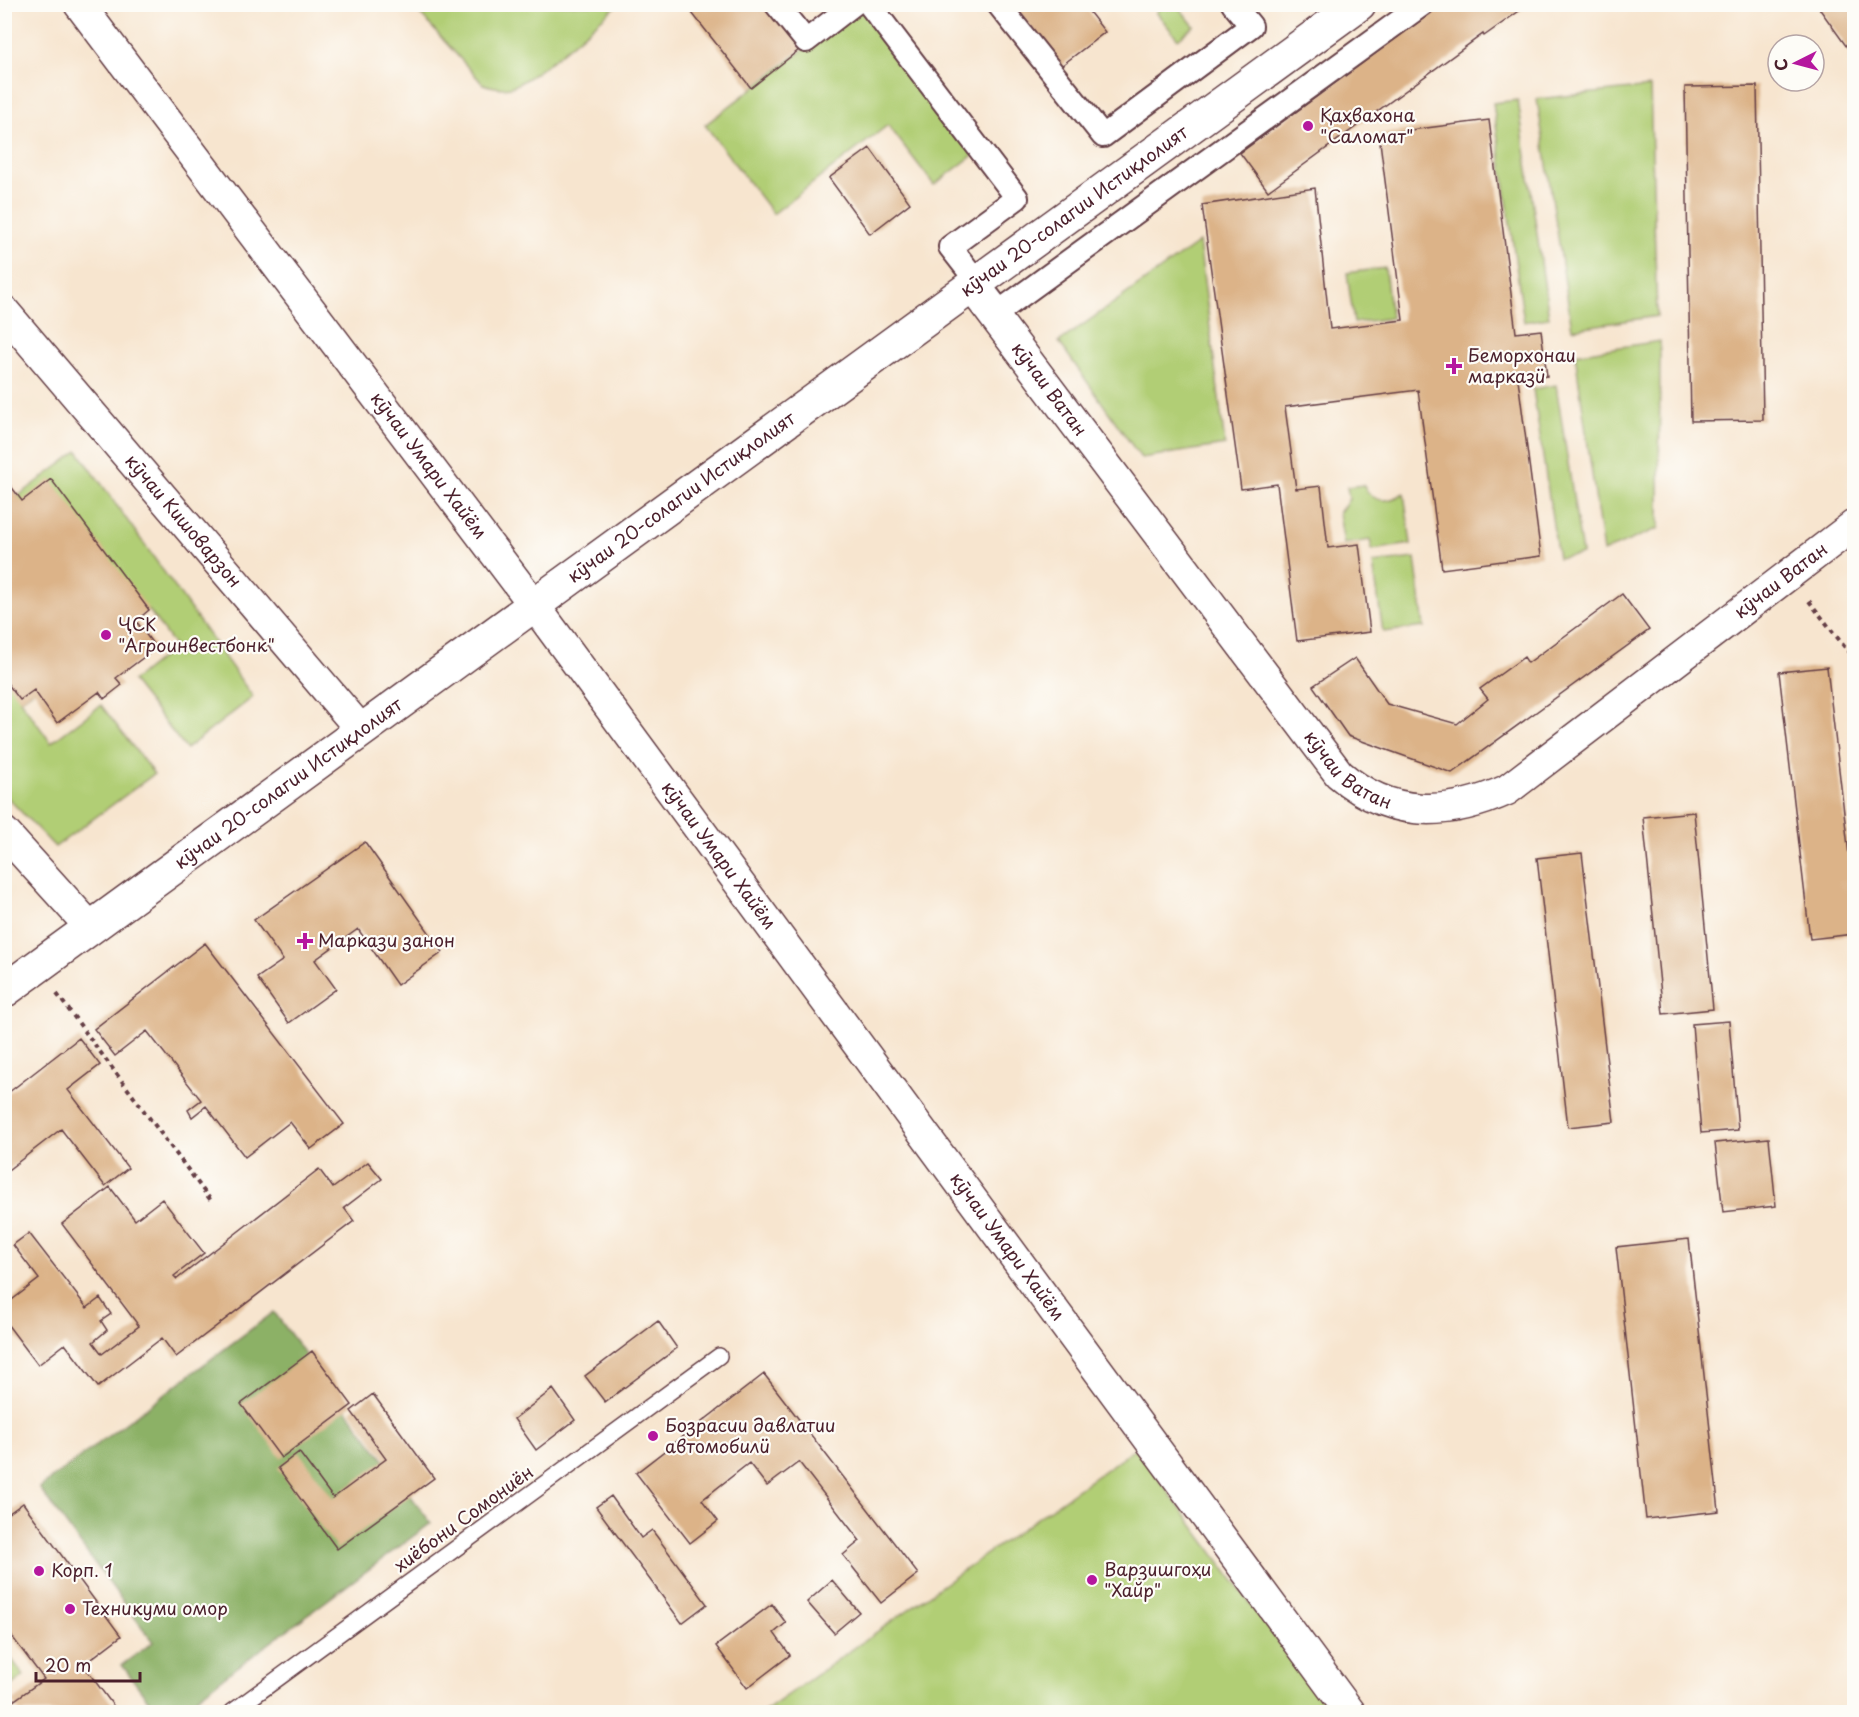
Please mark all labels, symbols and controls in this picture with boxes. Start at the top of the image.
north arrow [1766,33,1826,93]
text: С [1768,57,1793,72]
place label: Қаҳвахона "Саломат" [1320,101,1416,149]
street label: кӯчаи 20-солагии Истиқлолият [954,118,1193,303]
marker: Қаҳвахона "Саломат" [1301,119,1315,133]
street label: кӯчаи Ватан [1006,336,1095,441]
place label: Беморхонаи марказӣ [1468,341,1576,389]
marker: Беморхонаи марказӣ [1445,357,1463,375]
street label: кӯчаи Умари Хайём [365,385,494,544]
street label: кӯчаи 20-солагии Истиқлолият [561,404,800,589]
street label: кӯчаи Кишоварзон [119,447,249,593]
street label: кӯчаи Ватан [1728,535,1833,624]
place label: ҶСК "Агроинвестбонк" [118,610,275,658]
marker: ҶСК "Агроинвестбонк" [99,628,113,642]
street label: кӯчаи 20-солагии Истиқлолият [168,690,408,875]
street label: кӯчаи Ватан [1298,724,1396,815]
street label: кӯчаи Умари Хайём [656,775,784,935]
place label: Маркази занон [318,926,455,953]
marker: Маркази занон [296,932,314,950]
street label: кӯчаи Умари Хайём [944,1166,1072,1326]
place label: Бозрасии давлатии автомобилӣ [665,1411,836,1459]
marker: Бозрасии давлатии автомобилӣ [646,1429,660,1443]
street label: хиёбони Сомониён [388,1458,538,1578]
place label: Варзишгоҳи "Хайр" [1104,1555,1211,1603]
place label: Корп. 1 [51,1556,113,1583]
marker: Корп. 1 [32,1564,46,1578]
marker: Варзишгоҳи "Хайр" [1085,1573,1099,1587]
place label: Техникуми омор [82,1594,228,1621]
marker: Техникуми омор [63,1602,77,1616]
scale bar [36,1645,140,1683]
text: 20 m [45,1651,91,1678]

